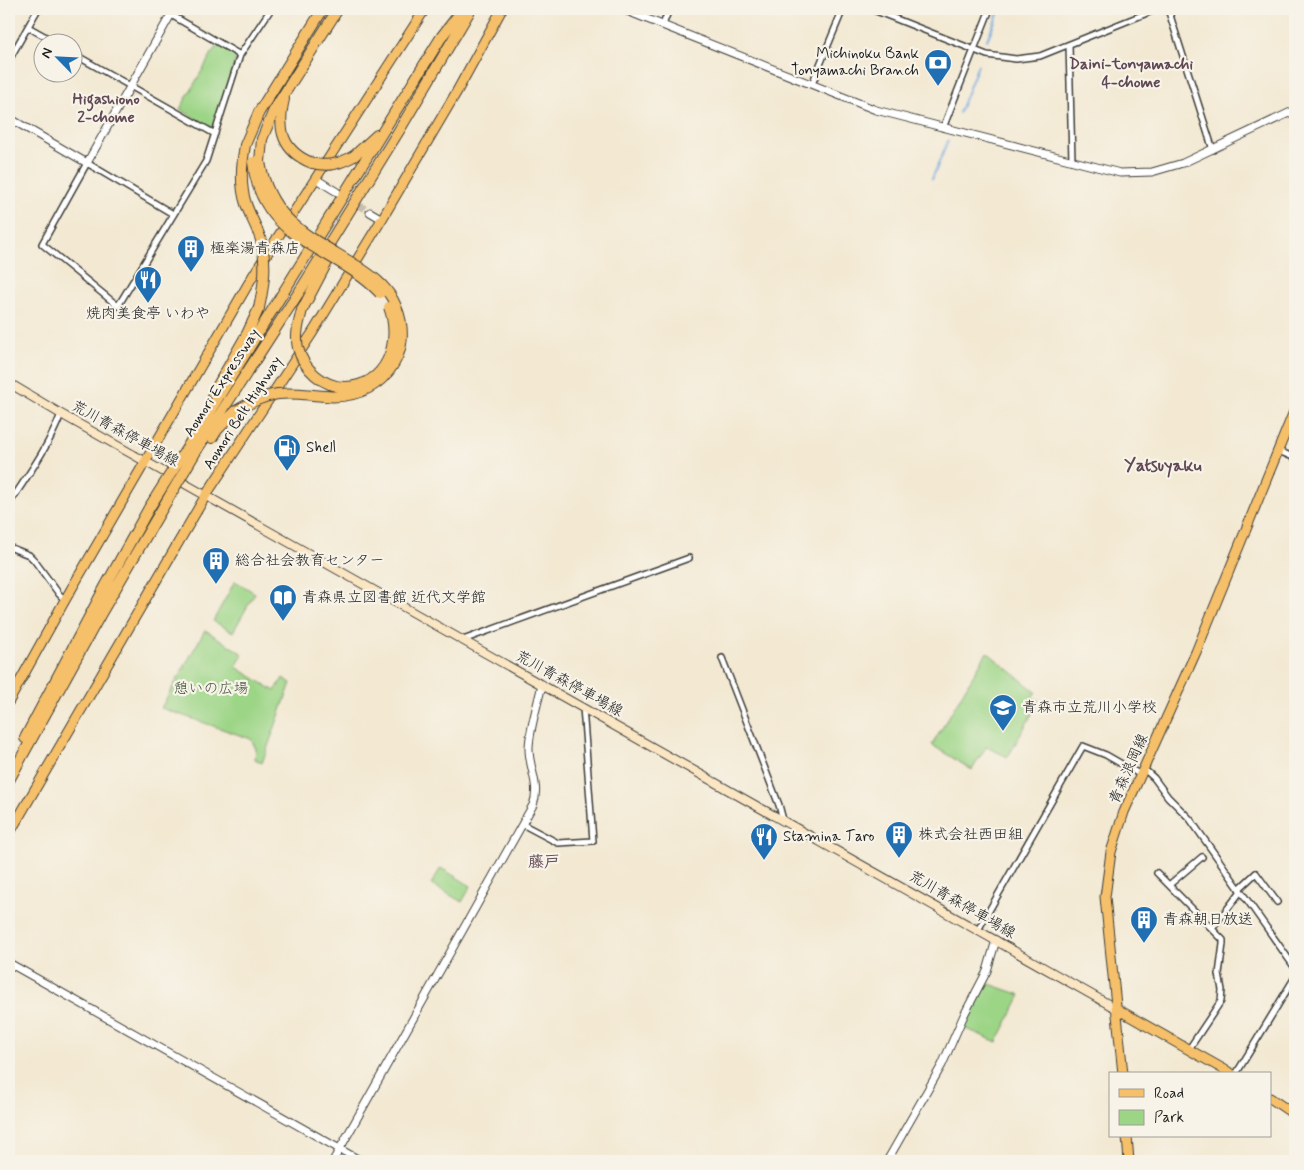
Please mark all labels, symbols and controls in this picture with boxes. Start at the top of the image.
north arrow [32,32,82,82]
place label: Michinoku Bank Tonyamachi Branch [791,44,920,81]
text: N [37,45,57,61]
bank icon: Michinoku Bank Tonyamachi Branch [923,48,953,87]
district label: Daini-tonyamachi 4-chome [1069,54,1193,93]
district label: Higashiono 2-chome [72,89,140,128]
building icon: 極楽湯青森店 [176,234,206,273]
place label: 極楽湯青森店 [210,239,300,259]
restaurant icon: 焼肉美食亭 いわや [133,265,163,304]
place label: 焼肉美食亭 いわや [86,304,210,324]
street label: Aomori Expressway [179,325,265,441]
street label: Aomori Belt Highway [199,353,287,473]
street label: 荒川青森停車場線 [68,396,182,472]
fuel station icon: Shell [272,433,302,472]
place label: Shell [306,438,336,458]
district label: Yatsuyaku [1124,454,1202,478]
building icon: 総合社会教育センター [201,546,231,585]
place label: 総合社会教育センター [235,551,384,571]
library icon: 青森県立図書館 近代文学館 [268,583,298,622]
place label: 青森県立図書館 近代文学館 [302,588,486,608]
street label: 荒川青森停車場線 [512,646,626,722]
park label: 憩いの広場 [173,679,249,699]
school or university icon: 青森市立荒川小学校 [988,693,1018,732]
place label: 青森市立荒川小学校 [1022,698,1157,718]
street label: 青森浪岡線 [1105,731,1153,807]
building icon: 株式会社西田組 [884,820,914,859]
restaurant icon: Stamina Taro [749,822,779,861]
place label: 株式会社西田組 [918,825,1023,845]
place label: Stamina Taro [783,827,875,847]
district label: 藤戸 [528,852,560,873]
street label: 荒川青森停車場線 [905,866,1019,944]
building icon: 青森朝日放送 [1129,905,1159,944]
place label: 青森朝日放送 [1163,910,1253,930]
legend [1109,1072,1272,1138]
text: Road [1154,1084,1184,1104]
text: Park [1154,1108,1184,1128]

